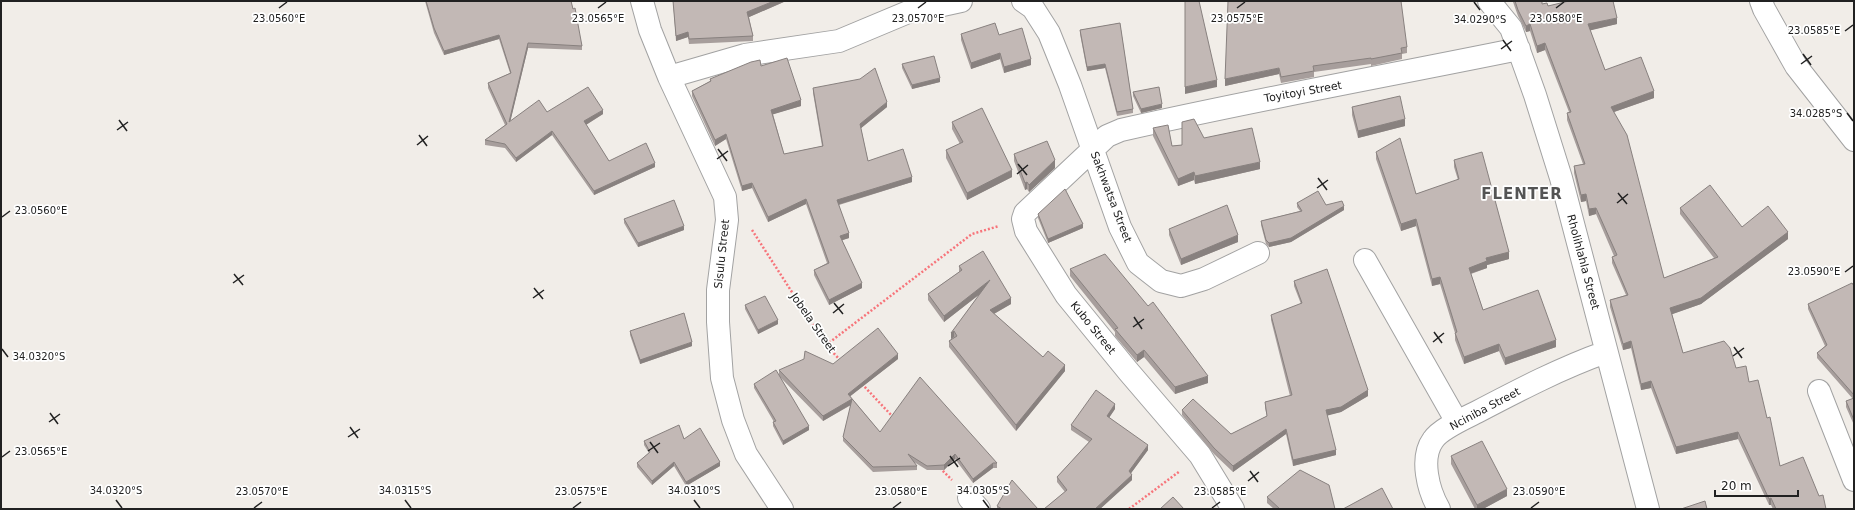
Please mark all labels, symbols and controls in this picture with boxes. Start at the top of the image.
text: 23.0560°E [253,13,305,24]
text: 23.0565°E [572,13,624,24]
text: 23.0570°E [892,13,944,24]
text: 23.0575°E [1211,13,1263,24]
text: 23.0580°E [1530,13,1582,24]
text: 34.0290°S [1454,14,1506,25]
text: 23.0585°E [1788,25,1840,36]
street label: Toyitoyi Street [1262,79,1344,105]
text: 34.0285°S [1790,108,1842,119]
street label: Sakhwatsa Street [1088,150,1135,245]
district label: FLENTER [1481,185,1563,203]
text: 23.0560°E [15,205,67,216]
street label: Rholihlahla Street [1564,213,1602,312]
street label: Sisulu Street [712,218,732,289]
text: 23.0590°E [1788,266,1840,277]
street label: Jobela Street [787,290,839,356]
street label: Kubo Street [1068,299,1119,358]
text: 34.0320°S [13,351,65,362]
street label: Nciniba Street [1448,385,1523,433]
text: 23.0565°E [15,446,67,457]
scale bar [1715,472,1798,498]
text: 20 m [1721,479,1752,493]
text: 34.0320°S [90,485,142,496]
text: 34.0315°S [379,485,431,496]
text: 34.0310°S [668,485,720,496]
text: 34.0305°S [957,485,1009,496]
text: 23.0570°E [236,486,288,497]
text: 23.0575°E [555,486,607,497]
text: 23.0580°E [875,486,927,497]
text: 23.0585°E [1194,486,1246,497]
text: 23.0590°E [1513,486,1565,497]

